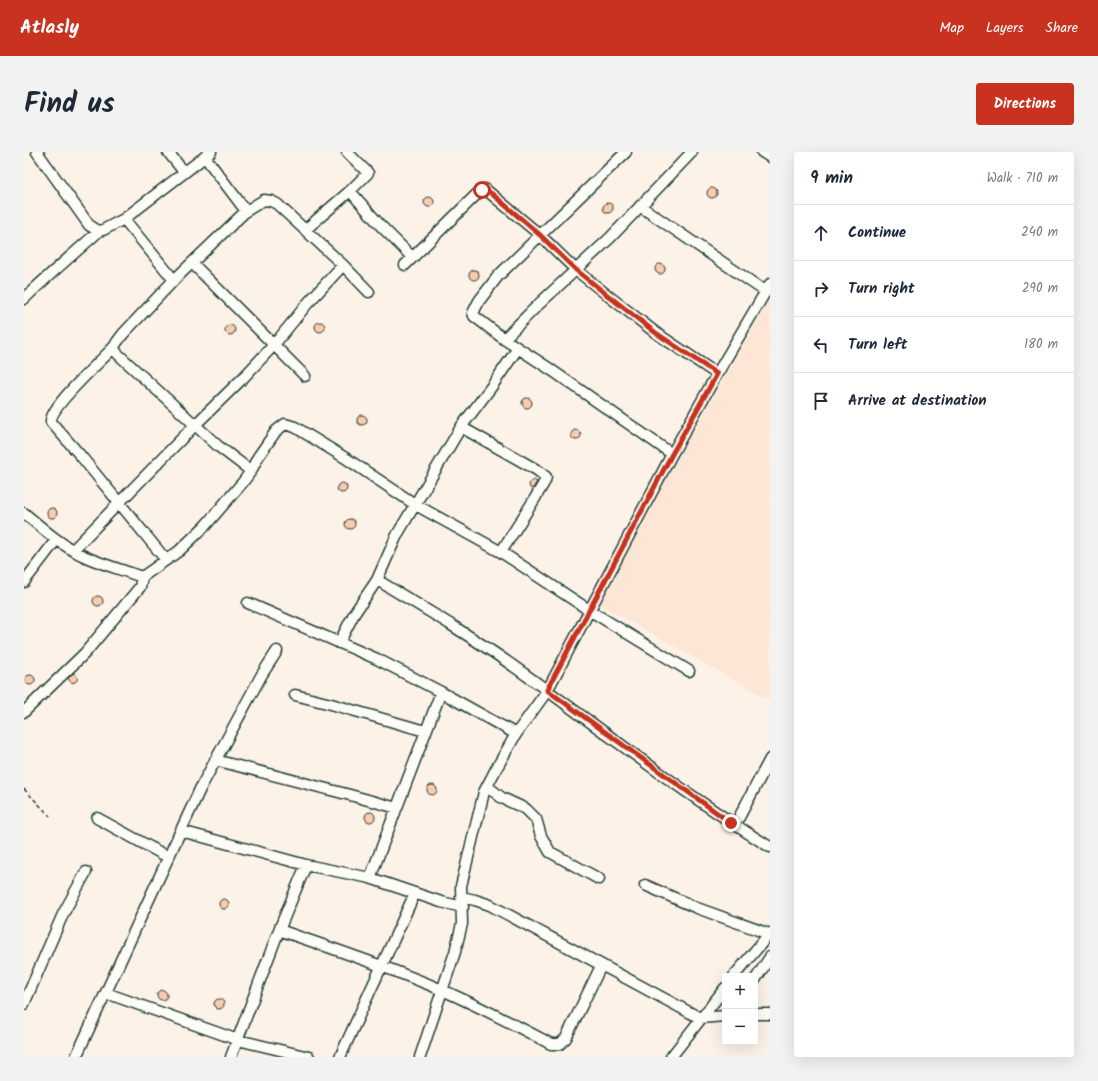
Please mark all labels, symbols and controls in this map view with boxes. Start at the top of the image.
text: Atlasly [20,13,79,43]
text: Map [940,17,964,39]
text: Layers [986,17,1024,39]
text: Share [1046,17,1078,39]
text: Find us [24,82,115,127]
button: Directions [976,83,1074,125]
text: 9 min [810,165,853,192]
text: Walk · 710 m [987,168,1058,189]
route start [473,181,491,199]
text: Continue [848,221,906,245]
icon: ahead [810,222,832,244]
text: 240 m [1021,222,1058,243]
text: Turn right [848,277,915,301]
icon: right [810,278,832,300]
text: 290 m [1022,278,1058,299]
text: Turn left [848,333,908,357]
icon: left [810,334,832,356]
text: 180 m [1024,334,1058,355]
text: Arrive at destination [848,389,987,413]
icon: arrive [810,390,832,412]
route end [722,814,740,832]
map controls [722,973,758,1045]
button: + [722,973,758,1009]
button: − [722,1009,758,1045]

